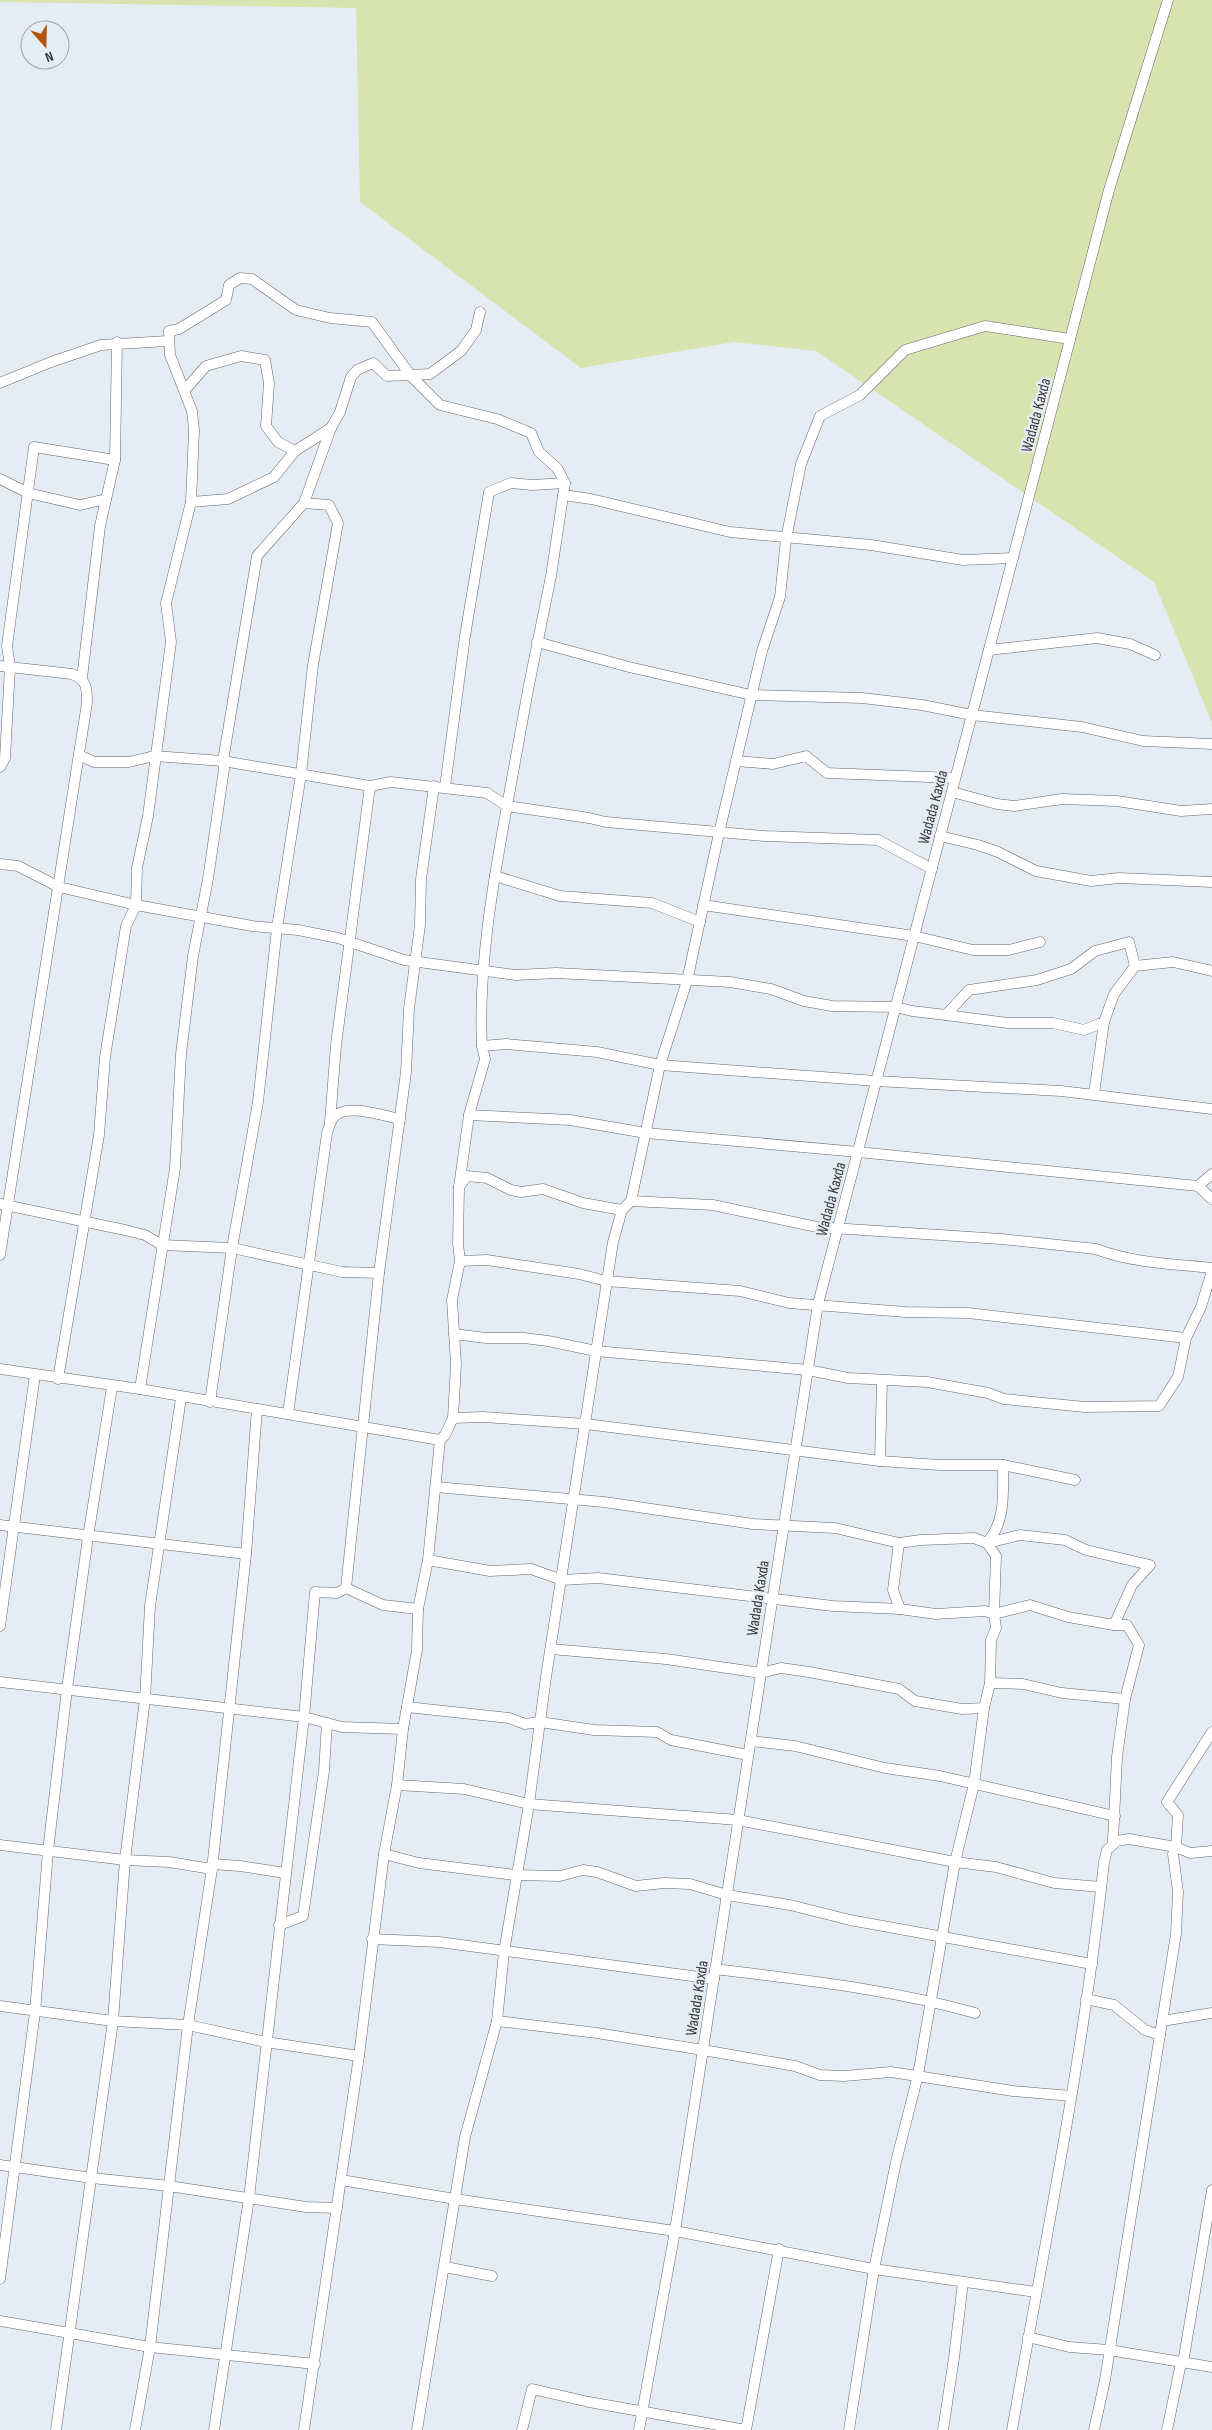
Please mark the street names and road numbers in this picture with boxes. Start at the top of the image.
street label: Wadada Kaxda [1017,376,1055,455]
street label: Wadada Kaxda [914,768,952,847]
street label: Wadada Kaxda [812,1160,850,1239]
street label: Wadada Kaxda [743,1559,774,1637]
street label: Wadada Kaxda [682,1959,713,2037]

